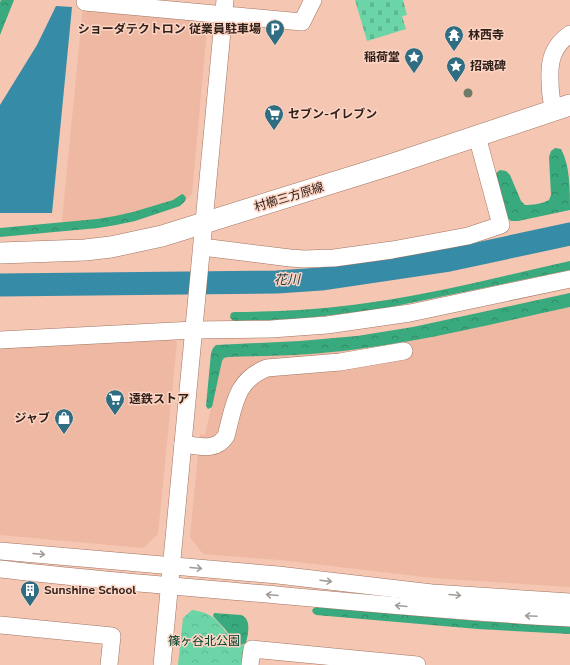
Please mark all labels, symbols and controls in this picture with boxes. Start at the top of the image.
parking icon: ショーダテクトロン 従業員駐車場 [264,18,286,46]
place label: ショーダテクトロン 従業員駐車場 [78,21,261,37]
temple icon: 林西寺 [443,24,465,52]
place label: 林西寺 [468,27,504,43]
place icon: 稲荷堂 [403,46,425,74]
place label: 稲荷堂 [364,49,400,65]
place icon: 招魂碑 [445,55,467,83]
place label: 招魂碑 [470,58,506,74]
supermarket icon: セブン-イレブン [263,103,285,131]
place label: セブン-イレブン [288,106,377,122]
street label: 村櫛三方原線 [252,179,326,215]
water label: 花川 [274,271,302,289]
supermarket icon: 遠鉄ストア [104,388,126,416]
place label: 遠鉄ストア [129,391,189,407]
shop icon: ジャブ [53,407,75,435]
place label: ジャブ [15,410,50,426]
one-way arrow [32,551,45,558]
one-way arrow [189,564,202,572]
one-way arrow [319,577,332,585]
building icon: Sunshine School [19,579,41,607]
place label: Sunshine School [44,582,136,598]
one-way arrow [266,591,279,598]
one-way arrow [448,591,461,598]
one-way arrow [395,603,408,610]
one-way arrow [525,612,538,620]
park label: 篠ヶ谷北公園 [168,633,240,649]

